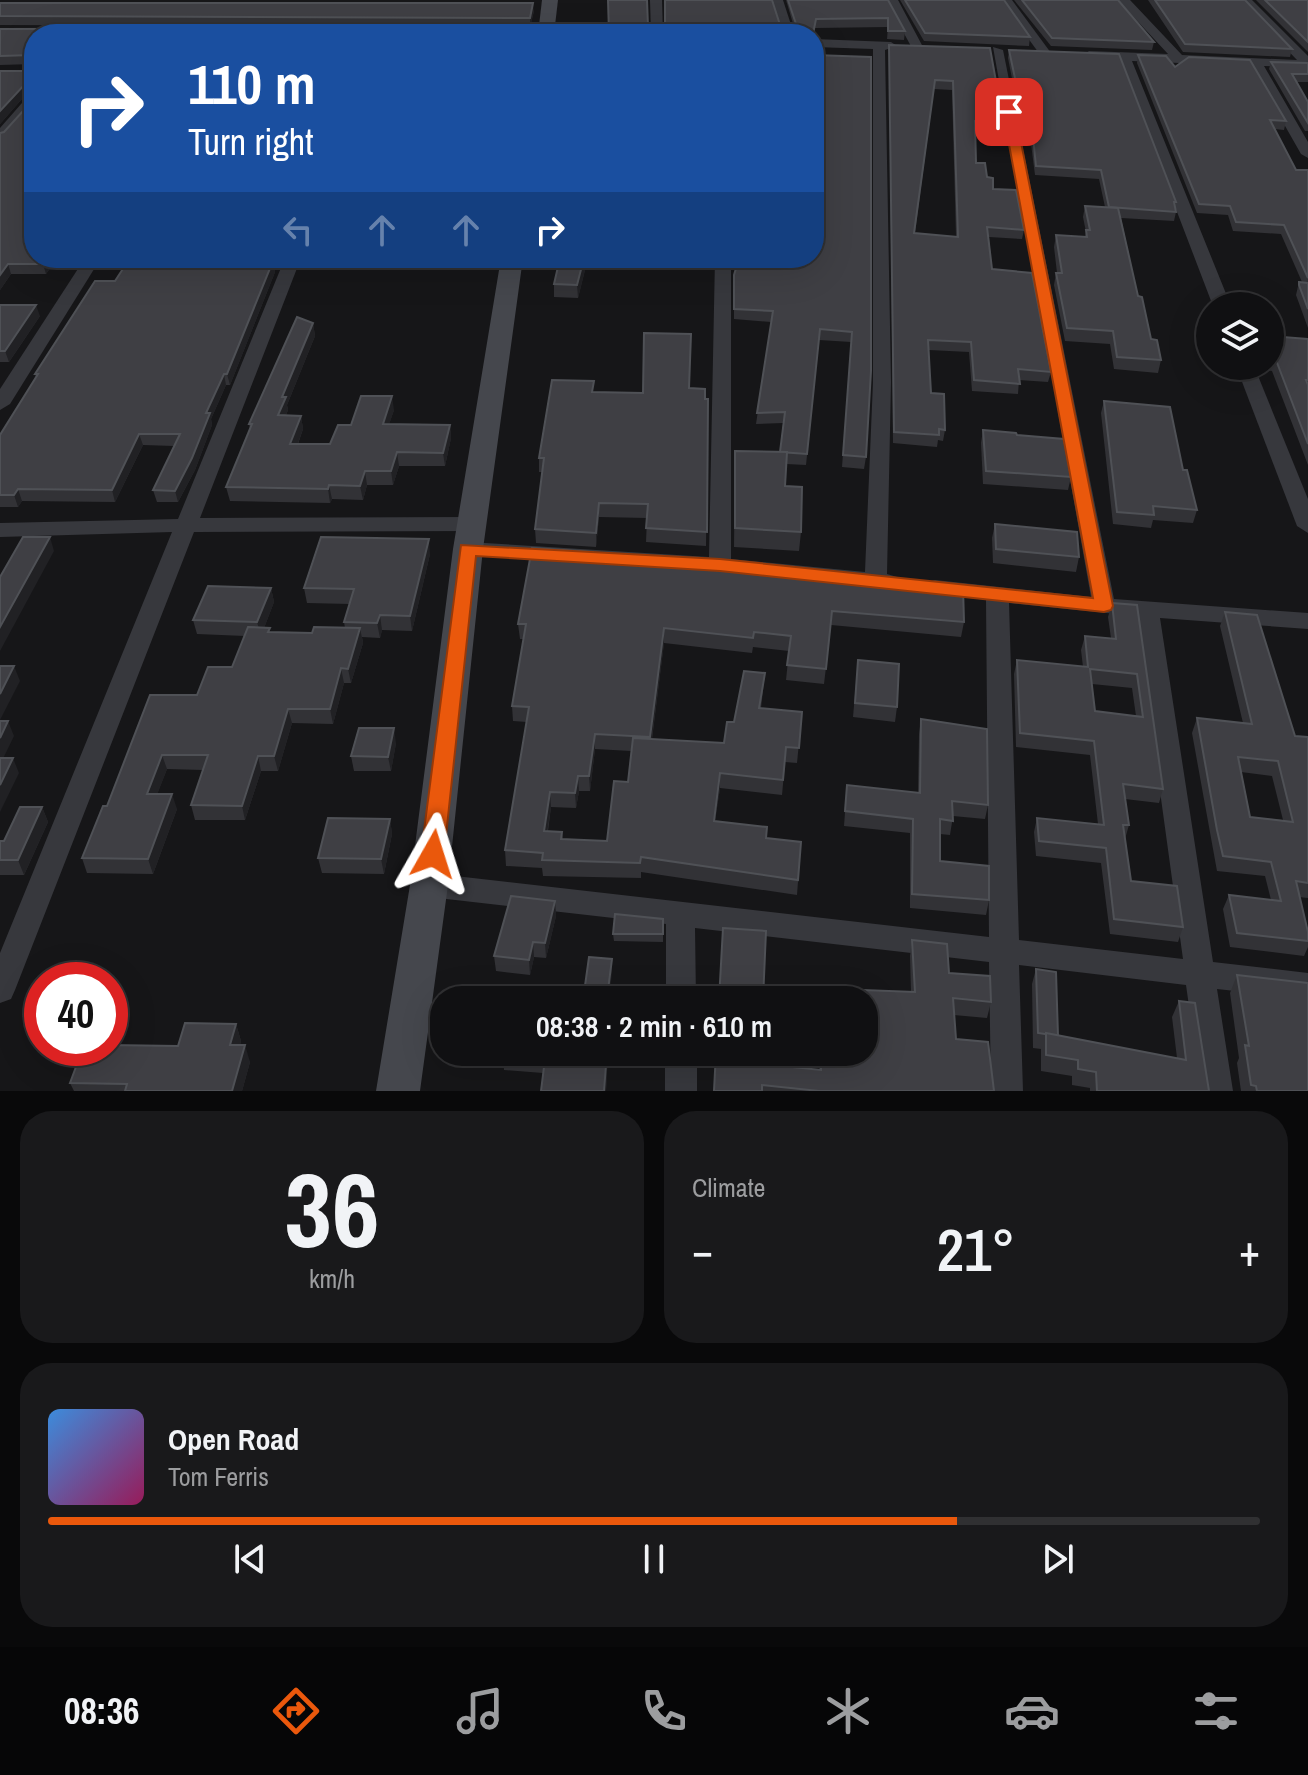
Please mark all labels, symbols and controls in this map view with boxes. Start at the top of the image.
text: 110 m [188,46,316,121]
icon: right [56,56,160,160]
pin [975,78,1043,146]
icon: arrive [987,90,1031,134]
text: Turn right [188,118,313,166]
icon: left [276,208,320,252]
icon: ahead [360,208,404,252]
icon: ahead [444,208,488,252]
icon: right [528,208,572,252]
map controls [1196,292,1284,380]
button: layers [1196,292,1284,380]
position arrow [391,812,475,896]
speed limit sign: 40 [24,962,128,1066]
text: 08:38 · 2 min · 610 m [536,1006,772,1046]
text: 36 [285,1139,379,1279]
text: Climate [692,1170,765,1205]
text: 21° [937,1209,1015,1290]
text: − [692,1220,713,1280]
text: + [1239,1220,1260,1280]
text: km/h [309,1261,355,1296]
text: Open Road [168,1419,299,1459]
text: Tom Ferris [168,1459,269,1494]
icon: previous [228,1537,272,1581]
icon: pause [632,1537,676,1581]
icon: next [1036,1537,1080,1581]
icon: directions [268,1683,324,1739]
icon: music [452,1683,508,1739]
icon: phone [636,1683,692,1739]
icon: climate [820,1683,876,1739]
icon: car [1004,1683,1060,1739]
icon: filters [1188,1683,1244,1739]
text: 08:36 [64,1687,140,1735]

